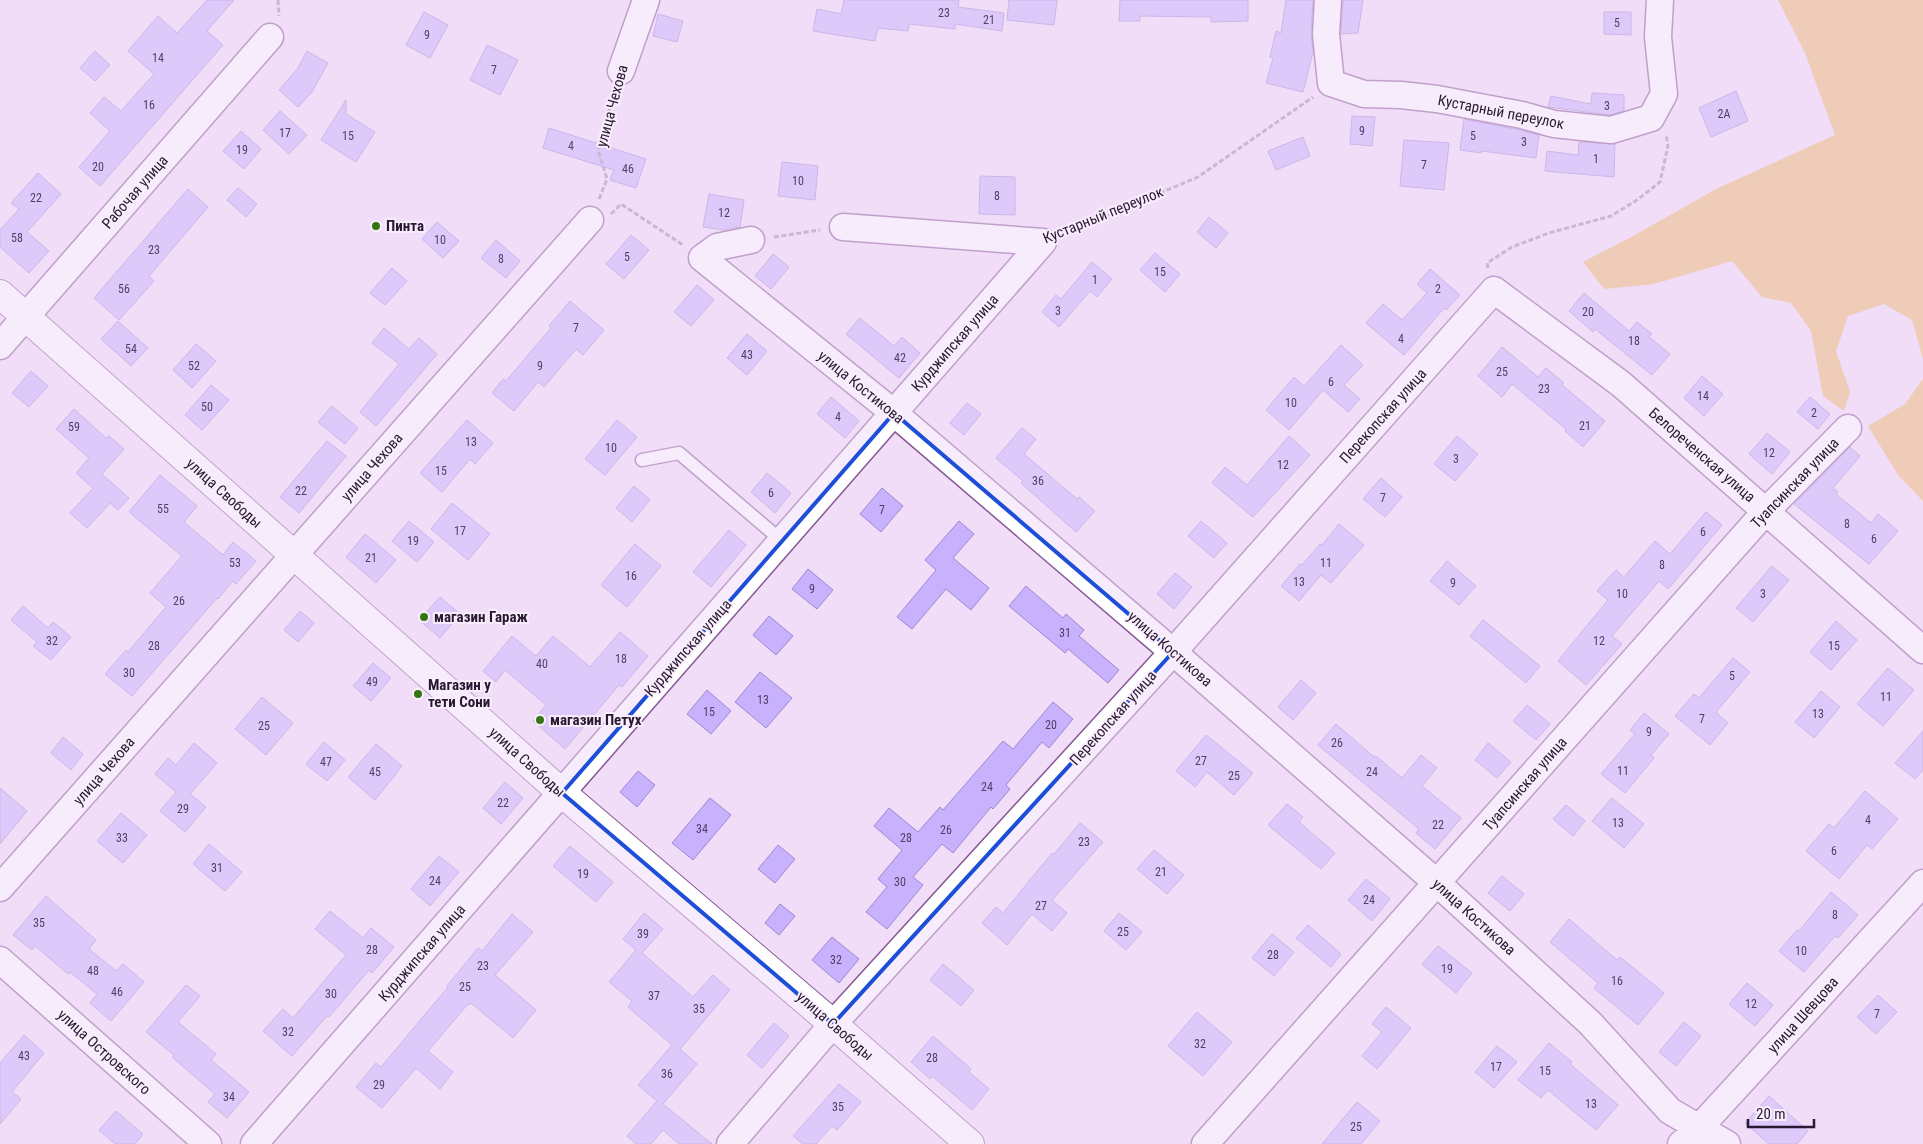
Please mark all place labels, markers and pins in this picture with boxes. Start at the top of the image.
place label: Пинта [386,217,424,235]
marker: Пинта [370,220,382,232]
place label: магазин Гараж [434,608,528,626]
marker: магазин Гараж [418,611,430,623]
place label: Магазин у тети Сони [428,676,491,711]
marker: Магазин у тети Сони [412,688,424,700]
place label: магазин Петух [550,711,642,729]
marker: магазин Петух [534,714,546,726]

